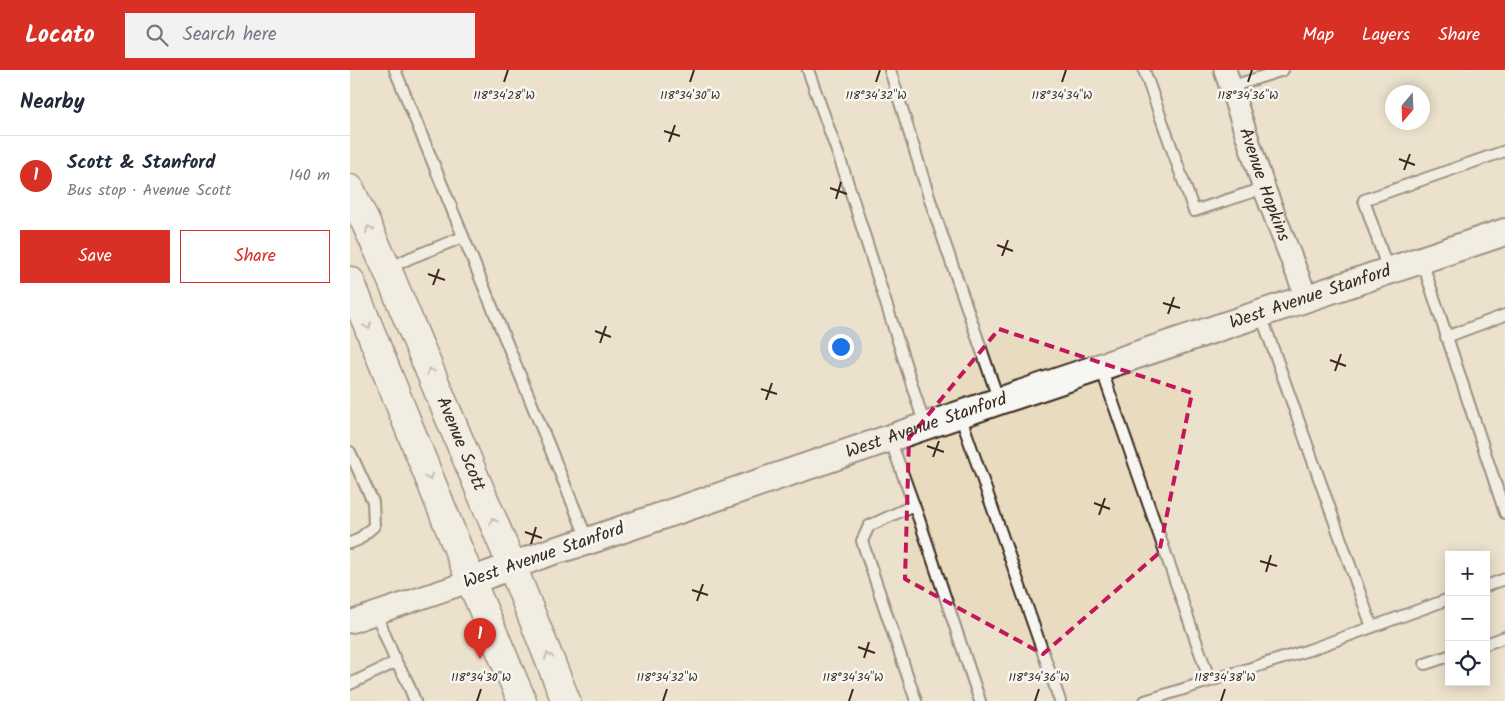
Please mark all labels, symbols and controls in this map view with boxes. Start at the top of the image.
search box [125,13,475,58]
text: Locato [25,16,95,55]
text: Search here [183,20,276,50]
icon: search [143,21,171,49]
text: Map [1303,21,1334,50]
text: Layers [1362,21,1410,50]
text: Share [1438,21,1480,50]
north arrow [1385,85,1430,130]
text: Nearby [20,86,85,119]
text: 118°34'28"W [473,86,535,105]
text: 118°34'30"W [660,86,720,105]
text: 118°34'32"W [845,86,907,105]
text: 118°34'34"W [1032,86,1092,105]
text: 118°34'36"W [1218,86,1278,105]
street label: Avenue Hopkins [1231,124,1298,246]
text: Scott & Stanford [67,148,215,178]
text: 1 [34,163,38,188]
text: 140 m [289,163,330,188]
text: Bus stop · Avenue Scott [67,178,231,203]
one-way arrow [364,225,375,234]
button: Save [20,230,170,283]
button: Share [180,230,330,283]
street label: West Avenue Stanford [1226,256,1396,338]
one-way arrow [362,321,373,330]
your location [828,334,854,360]
one-way arrow [426,368,436,376]
street label: West Avenue Stanford [842,385,1012,467]
street label: Avenue Scott [428,392,494,497]
one-way arrow [423,472,433,480]
street label: West Avenue Stanford [460,515,629,597]
one-way arrow [489,517,499,526]
map controls [1445,551,1490,686]
button: + [1445,551,1490,596]
button: − [1445,596,1490,641]
pin: 1 [464,618,496,659]
button: locate [1445,641,1490,686]
one-way arrow [543,652,554,661]
text: 118°34'30"W [451,668,511,687]
text: 118°34'32"W [636,668,698,687]
text: 118°34'34"W [823,668,883,687]
text: 118°34'36"W [1009,668,1069,687]
text: 118°34'38"W [1194,668,1256,687]

